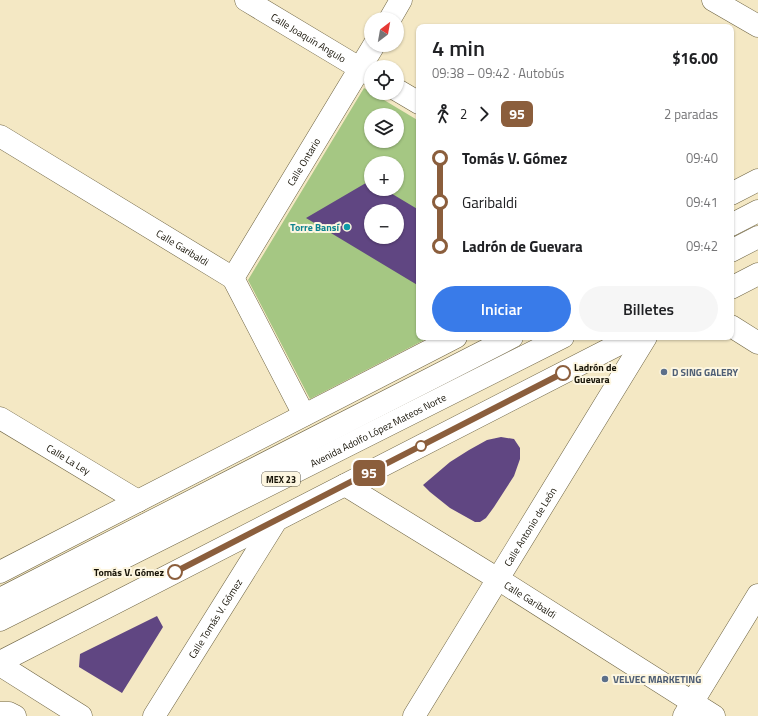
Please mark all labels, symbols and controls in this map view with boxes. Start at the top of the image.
street label: Calle Joaquín Angulo [268,9,349,66]
north arrow [364,12,404,52]
map controls [364,12,404,244]
text: 4 min [432,31,485,65]
text: $16.00 [672,47,718,70]
button: locate [364,60,404,100]
text: 09:38 – 09:42 · Autobús [432,63,564,83]
icon: walk [432,103,454,125]
icon: forward [473,103,495,125]
text: 95 [509,103,525,124]
text: 2 [460,104,467,124]
text: 2 paradas [664,104,718,124]
button: layers [364,108,404,148]
street label: Calle Ontario [283,135,324,189]
text: Tomás V. Gómez [462,147,567,170]
text: 09:40 [686,148,718,168]
button: + [364,156,404,196]
text: Garibaldi [462,191,517,214]
text: 09:41 [686,192,718,212]
button: − [364,204,404,244]
place label: Torre Bansí [290,220,340,235]
marker: Torre Bansí [342,222,352,232]
street label: Calle Garibaldi [154,226,212,269]
text: Ladrón de Guevara [462,235,583,258]
text: 09:42 [686,236,718,256]
button: Iniciar [432,286,571,332]
button: Billetes [579,286,718,332]
place label: Ladrón de Guevara [574,360,617,387]
marker: Ladrón de Guevara [555,365,571,381]
place label: D SING GALERY [672,365,738,380]
marker: D SING GALERY [659,367,669,377]
street label: Avenida Adolfo López Mateos Norte [307,390,449,471]
street label: Calle La Ley [44,440,94,478]
unlabelled marker [415,440,427,452]
line badge: 95 [351,460,387,486]
text: 95 [361,462,377,483]
road number: MEX 23 [262,472,300,486]
street label: Calle Antonio de León [500,484,560,569]
marker: Tomás V. Gómez [167,564,183,580]
place label: Tomás V. Gómez [94,565,164,580]
street label: Calle Tomás V. Gómez [184,575,246,661]
street label: Calle Garibaldi [501,577,560,622]
place label: VELVEC MARKETING [613,672,701,687]
marker: VELVEC MARKETING [600,674,610,684]

